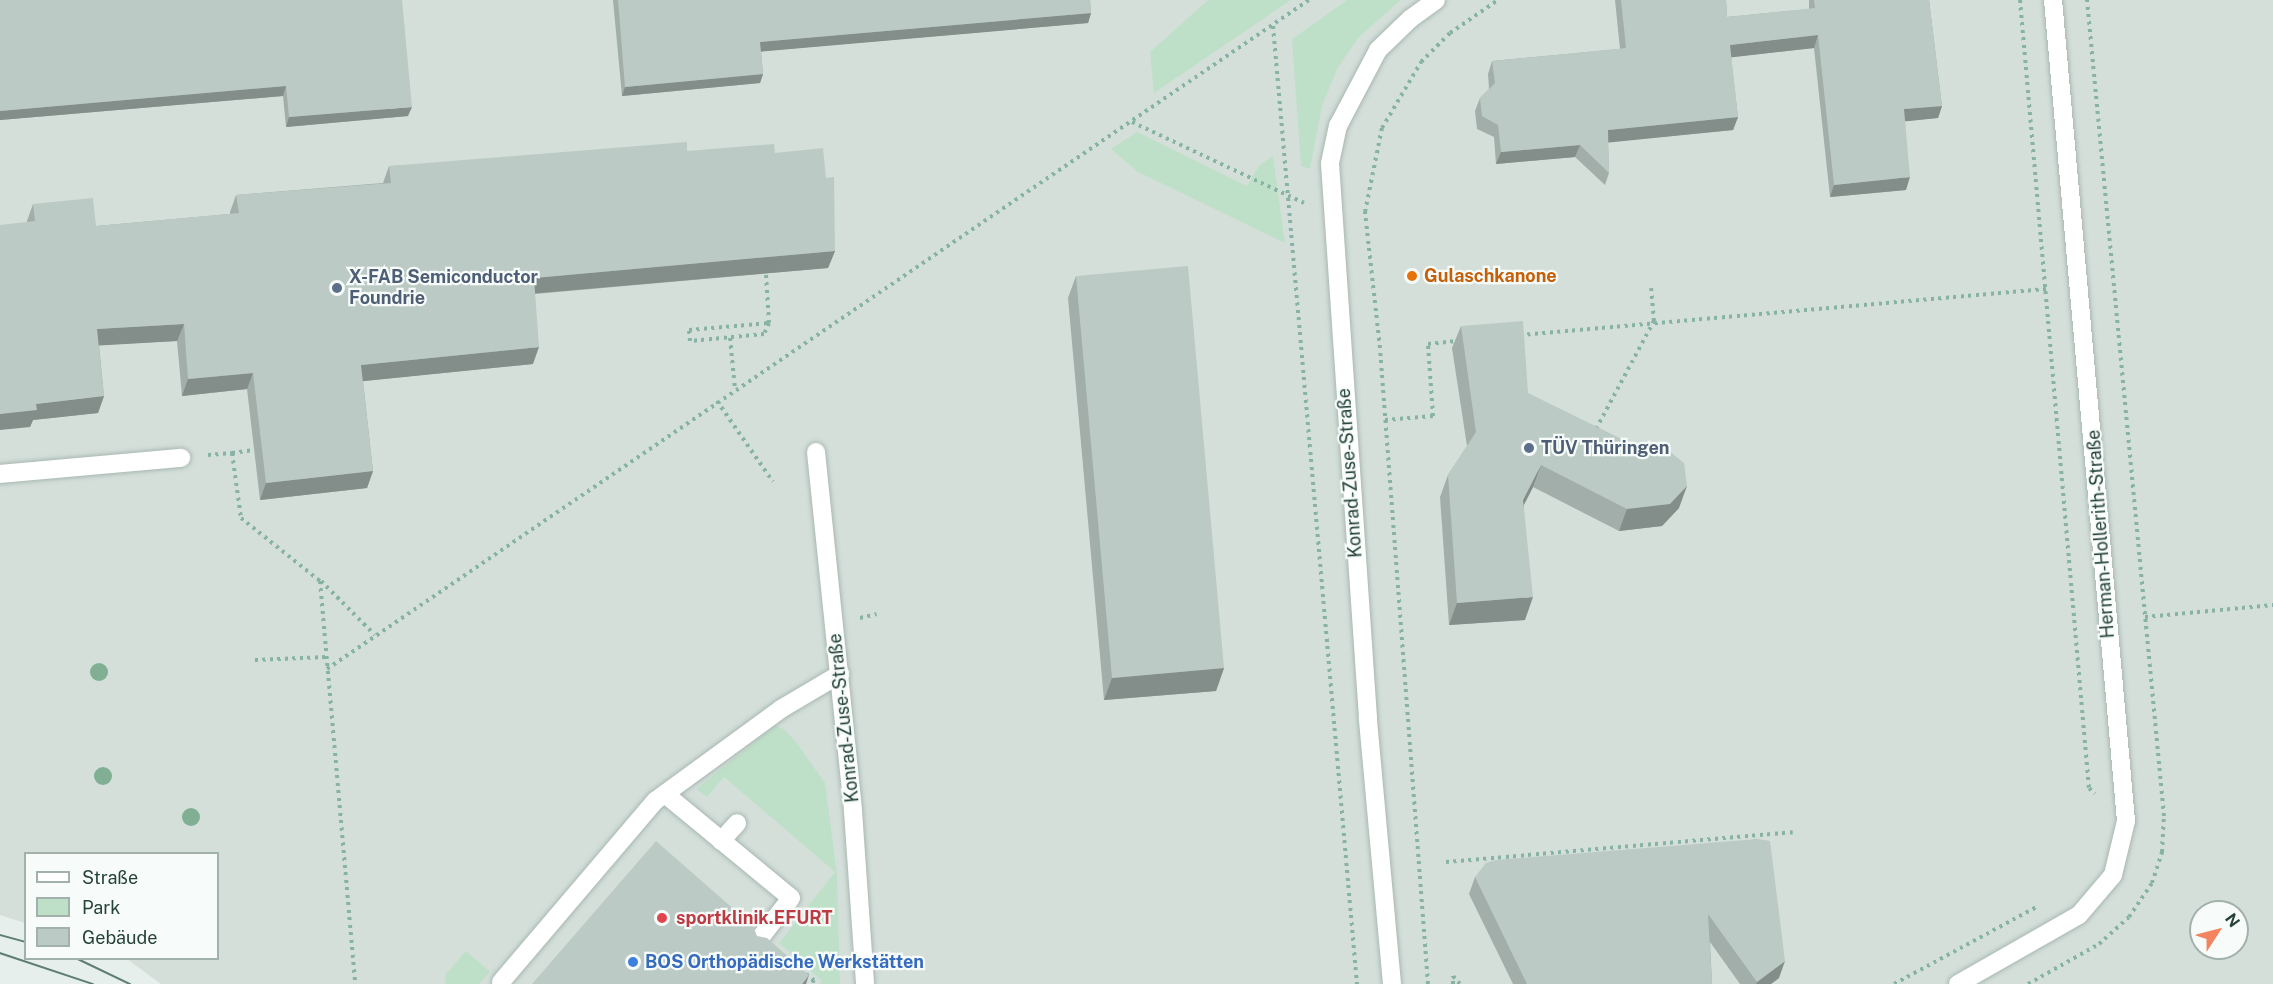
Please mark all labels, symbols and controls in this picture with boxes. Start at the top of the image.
place label: Gulaschkanone [1424,265,1557,287]
place label: X-FAB Semiconductor Foundrie [349,267,538,310]
marker: Gulaschkanone [1405,269,1419,283]
marker: X-FAB Semiconductor Foundrie [330,281,344,295]
street label: Konrad-Zuse-Straße [1333,387,1367,559]
street label: Herman-Hollerith-Straße [2083,429,2119,639]
place label: TÜV Thüringen [1541,437,1669,459]
marker: TÜV Thüringen [1522,441,1536,455]
street label: Konrad-Zuse-Straße [824,632,864,804]
legend [24,852,219,960]
text: Straße [82,867,138,888]
text: Park [82,897,120,918]
north arrow [2189,900,2249,960]
place label: sportklinik.EFURT [676,907,833,929]
marker: sportklinik.EFURT [653,909,671,927]
text: N [2221,910,2244,931]
text: Gebäude [82,927,157,948]
place label: BOS Orthopädische Werkstätten [645,951,924,973]
marker: BOS Orthopädische Werkstätten [626,955,640,969]

